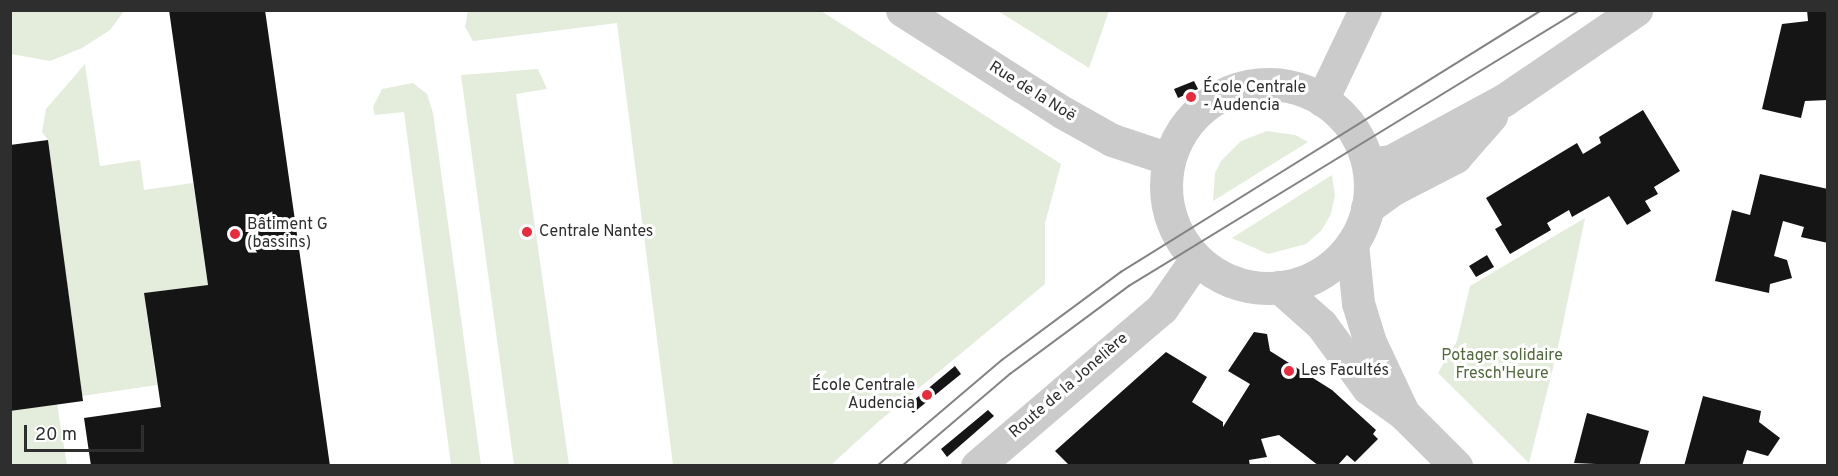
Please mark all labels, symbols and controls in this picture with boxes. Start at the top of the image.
street label: Rue de la Noë [985,58,1079,126]
place label: École Centrale - Audencia [1203,78,1306,116]
marker: École Centrale - Audencia [1184,90,1198,104]
place label: Bâtiment G (bassins) [247,215,328,253]
place label: Centrale Nantes [539,222,653,242]
marker: Centrale Nantes [520,225,534,239]
marker: Bâtiment G (bassins) [228,227,242,241]
street label: Route de la Jonelière [1006,329,1132,443]
park label: Potager solidaire Fresch'Heure [1441,346,1563,384]
place label: Les Facultés [1301,361,1389,381]
marker: Les Facultés [1282,364,1296,378]
place label: École Centrale Audencia [812,376,915,414]
marker: École Centrale Audencia [920,388,934,402]
scale bar [27,413,147,451]
text: 20 m [35,424,77,447]

